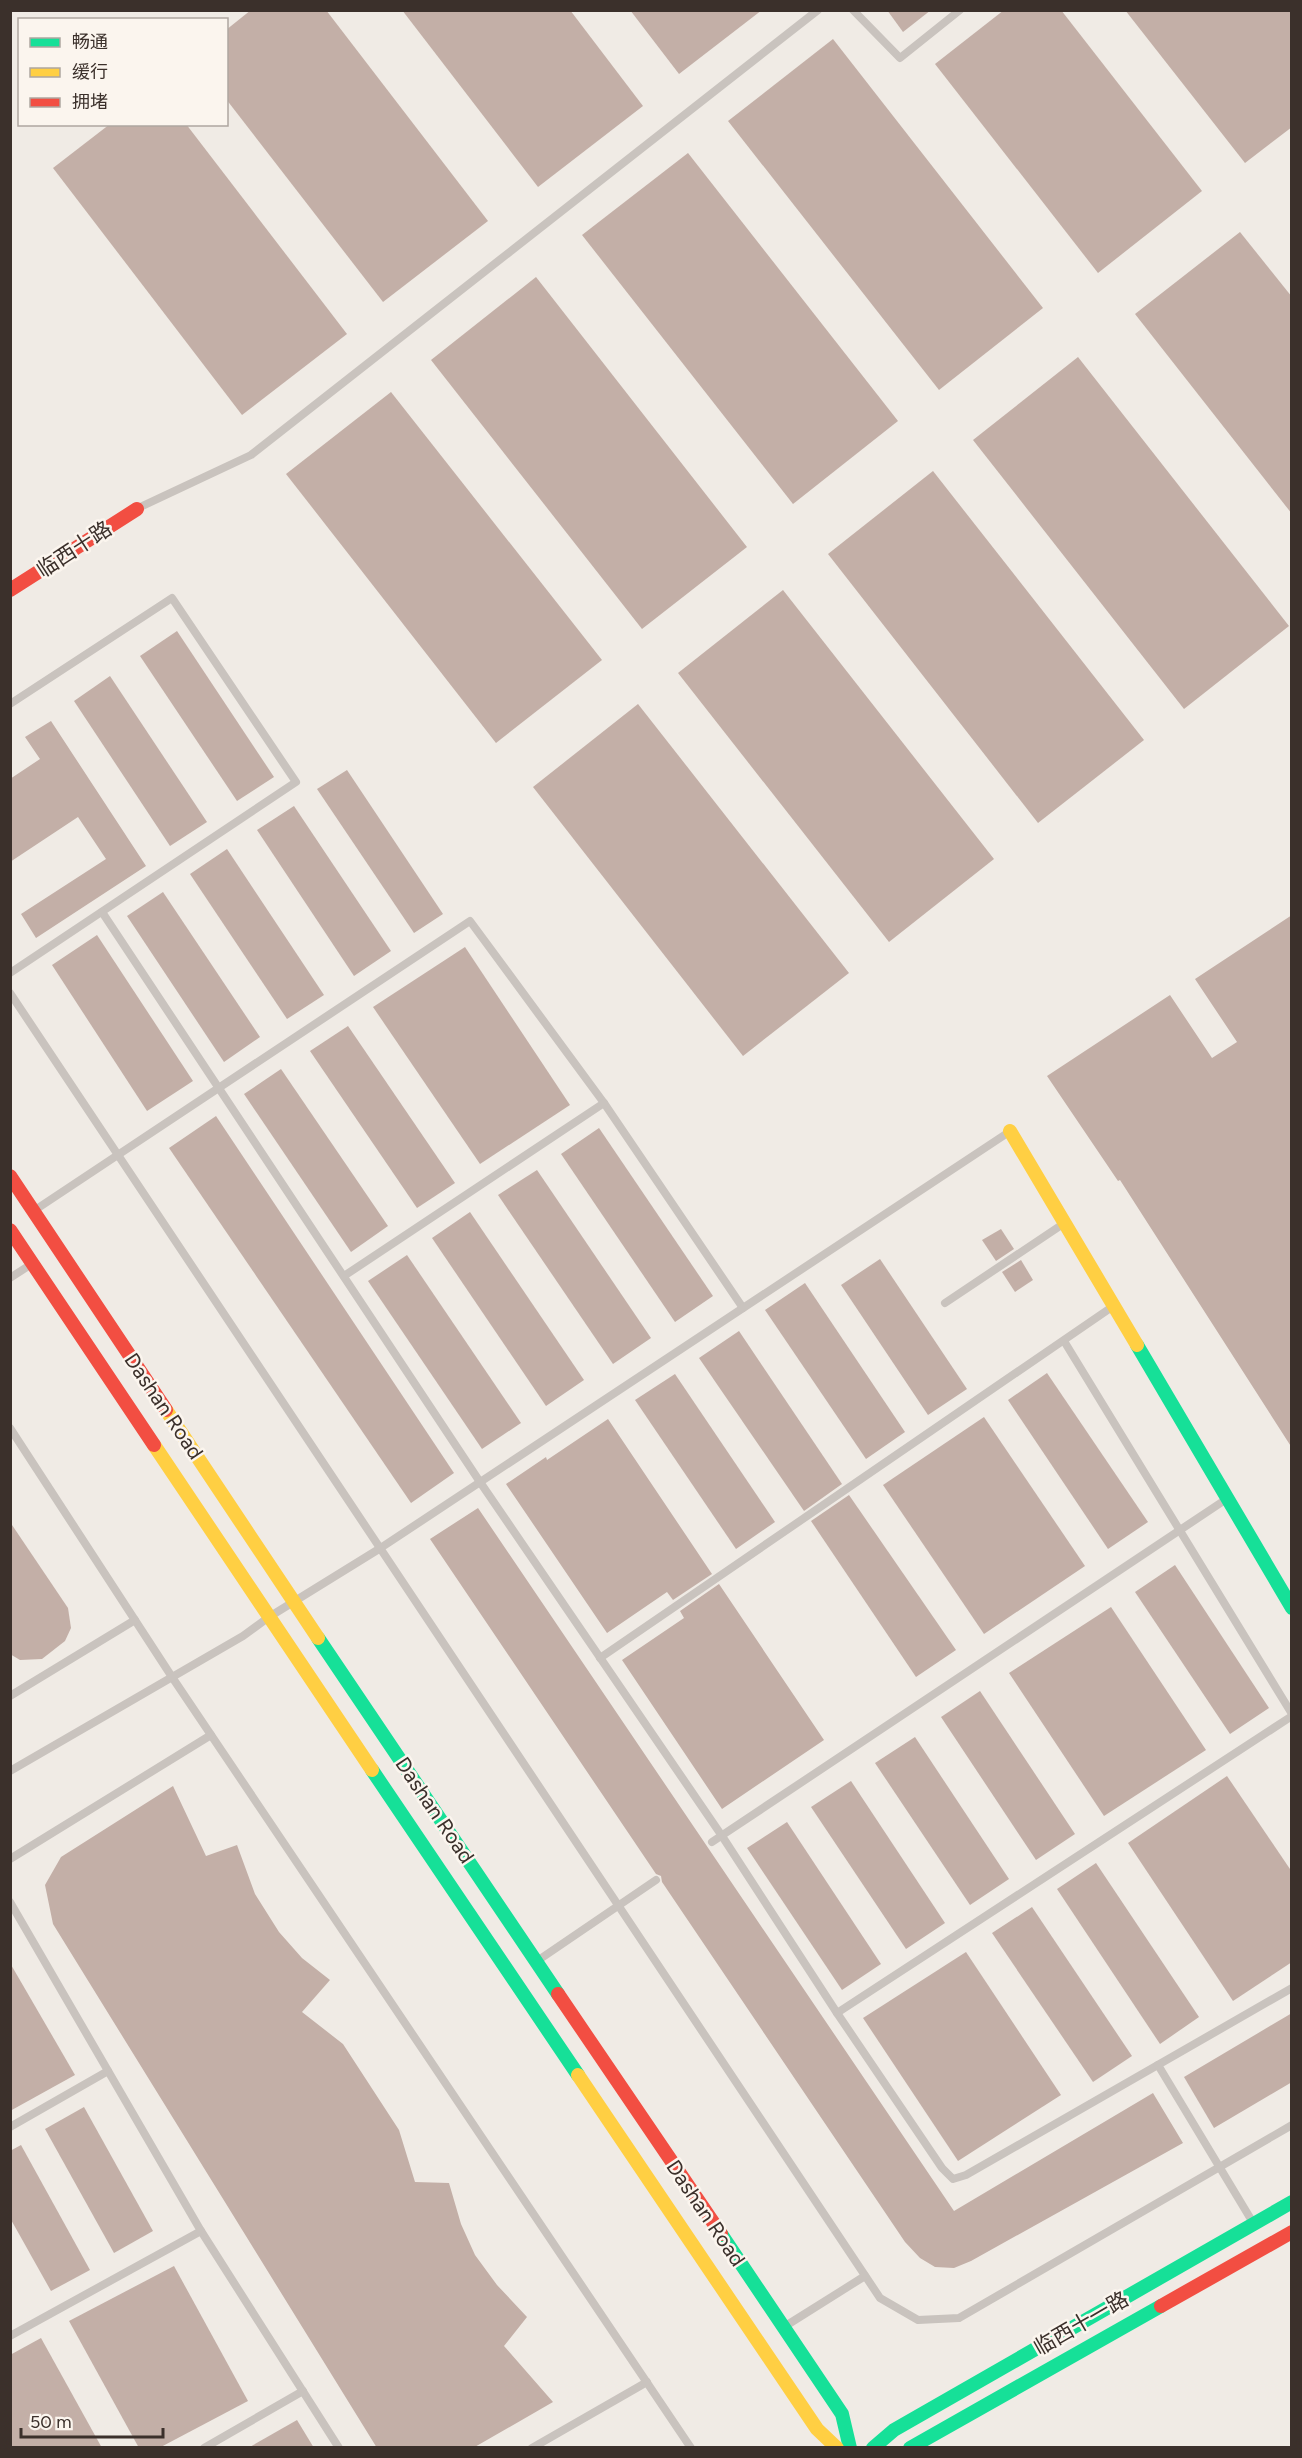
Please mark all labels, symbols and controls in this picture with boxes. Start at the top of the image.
legend [18,18,228,126]
text: 畅通 [72,31,108,53]
text: 缓行 [72,61,108,83]
text: 拥堵 [72,91,108,113]
street label: 临西十路 [32,516,116,582]
street label: Dashan Road [119,1348,209,1464]
street label: Dashan Road [390,1752,480,1868]
street label: Dashan Road [661,2155,751,2271]
street label: 临西十一路 [1029,2286,1133,2360]
scale bar [21,2401,164,2439]
text: 50 m [30,2411,72,2433]

